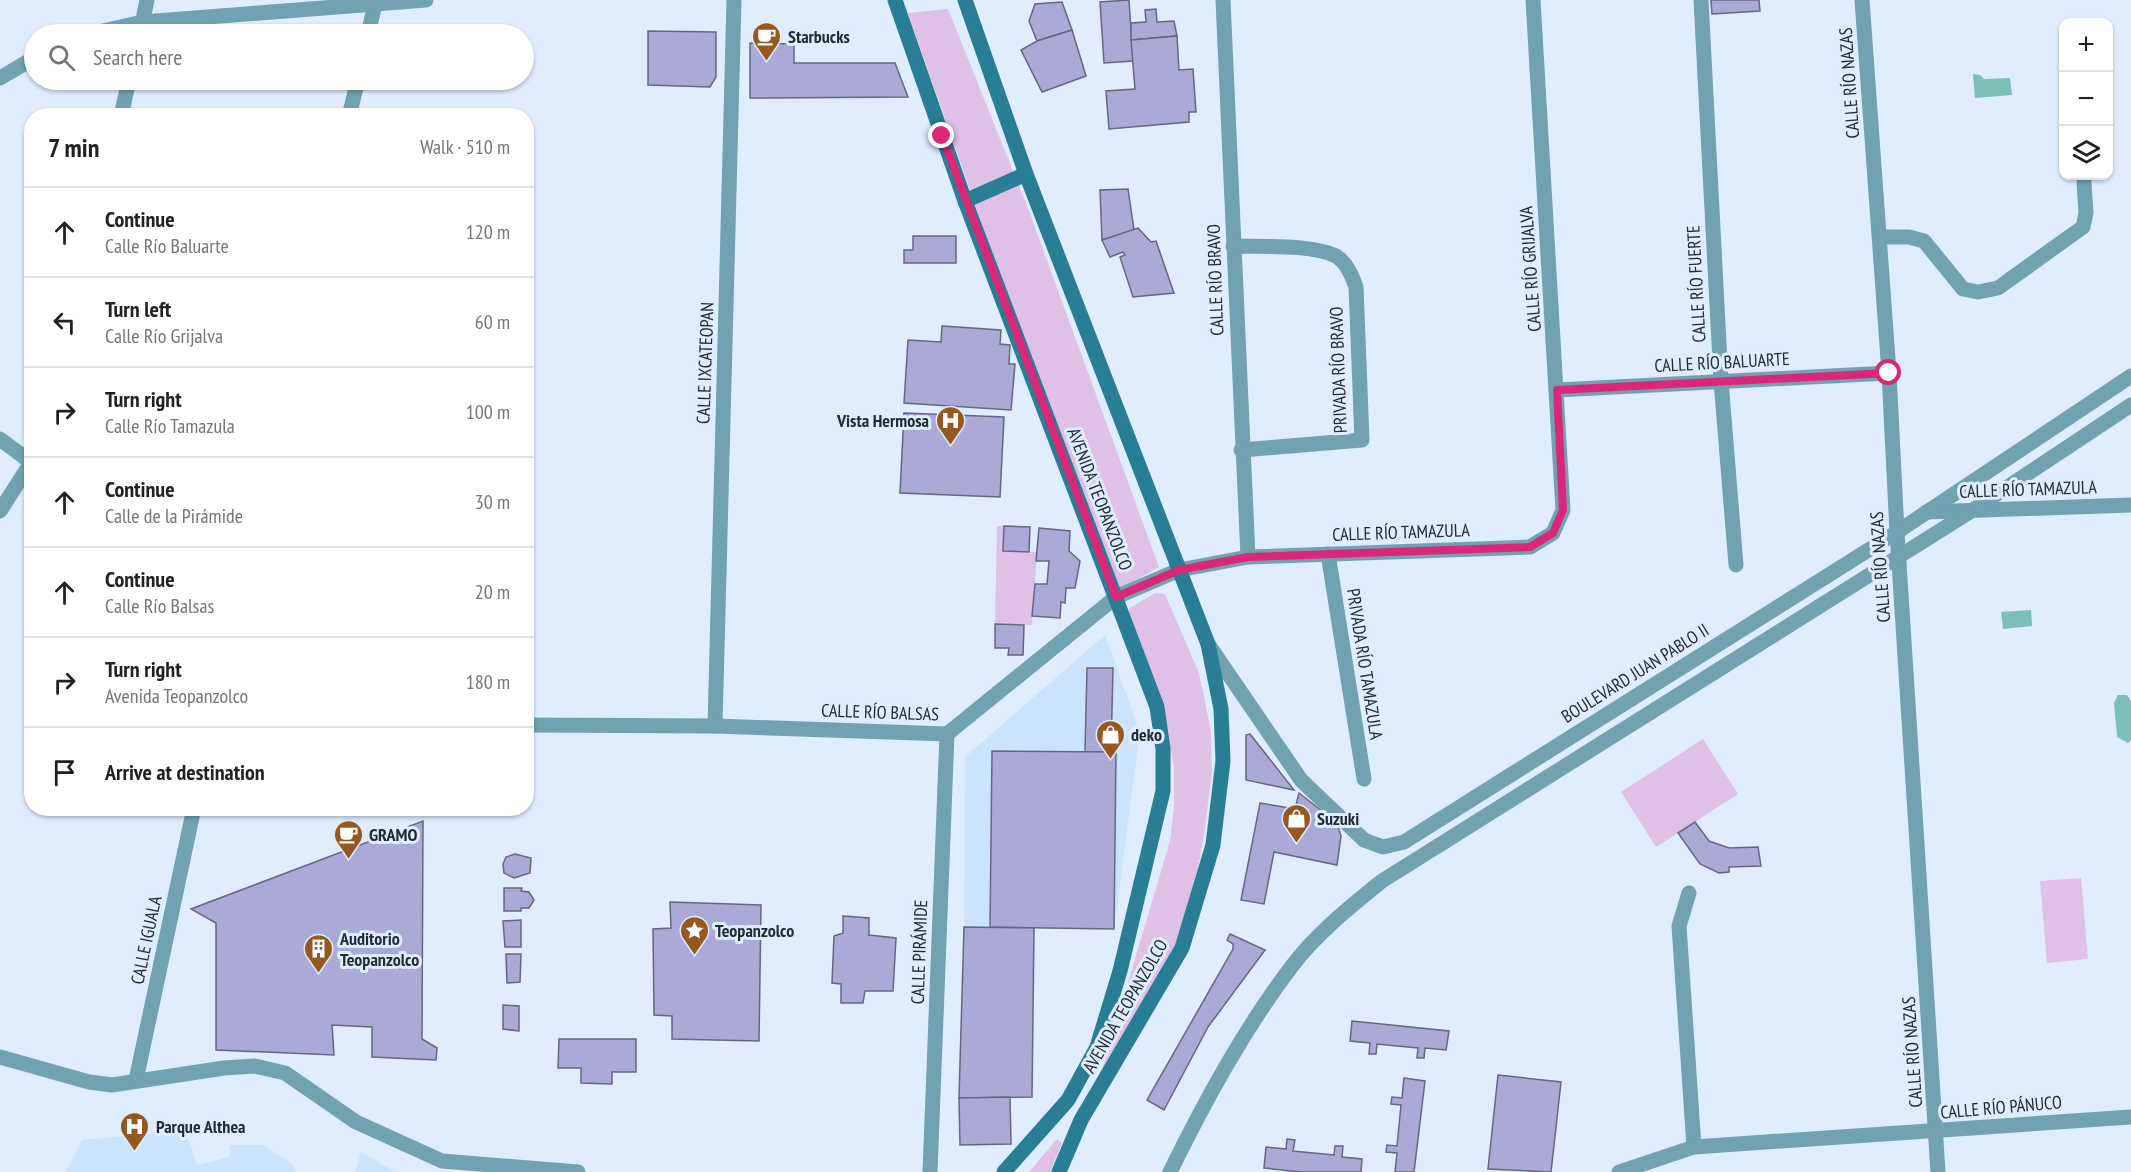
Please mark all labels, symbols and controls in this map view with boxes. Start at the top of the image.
map controls [2059,18,2113,180]
button: + [2059,18,2113,72]
cafe icon: Starbucks [751,20,783,62]
search box [24,24,534,90]
place label: Starbucks [788,25,850,48]
street label: CALLE RÍO NAZAS [1834,26,1864,139]
icon: search [45,41,78,74]
text: Search here [93,43,182,71]
button: − [2059,72,2113,126]
route end [928,122,954,148]
button: layers [2059,126,2113,180]
text: 7 min [48,131,99,164]
text: Walk · 510 m [420,134,510,160]
text: Continue [105,205,175,233]
street label: CALLE RÍO GRIJALVA [1514,205,1546,333]
icon: ahead [48,216,81,249]
text: 120 m [466,219,510,245]
street label: CALLE RÍO BRAVO [1202,224,1228,336]
street label: CALLE RÍO FUERTE [1681,225,1711,343]
text: Calle Río Baluarte [105,233,229,259]
text: Turn left [105,295,171,323]
street label: CALLE IXCATEOPAN [691,302,719,424]
icon: left [48,306,81,339]
street label: PRIVADA RÍO BRAVO [1324,306,1352,434]
text: 60 m [475,309,510,335]
text: Calle Río Grijalva [105,323,223,349]
street label: CALLE RÍO BALUARTE [1654,347,1790,377]
route start [1875,359,1901,385]
text: Turn right [105,385,182,413]
icon: right [48,396,81,429]
text: 100 m [466,399,510,425]
hospital icon: Vista Hermosa [934,404,966,446]
place label: Vista Hermosa [836,409,929,432]
text: Calle Río Tamazula [105,413,235,439]
street label: AVENIDA TEOPANZOLCO [1062,425,1138,574]
text: Continue [105,475,175,503]
street label: CALLE RÍO TAMAZULA [1959,475,2098,503]
icon: ahead [48,486,81,519]
text: 30 m [475,489,510,515]
text: Calle de la Pirámide [105,503,243,529]
street label: CALLE RÍO NAZAS [1865,510,1895,623]
street label: CALLE RÍO TAMAZULA [1332,518,1471,546]
text: Continue [105,565,175,593]
icon: ahead [48,576,81,609]
text: 20 m [475,579,510,605]
street label: PRIVADA RÍO TAMAZULA [1342,587,1388,742]
text: Calle Río Balsas [105,593,214,619]
street label: BOULEVARD JUAN PABLO II [1557,618,1713,728]
text: Turn right [105,655,182,683]
icon: right [48,666,81,699]
text: 180 m [466,669,510,695]
text: Avenida Teopanzolco [105,683,248,709]
street label: CALLE RÍO BALSAS [821,698,940,726]
shop icon: deko [1094,718,1126,760]
place label: deko [1131,723,1162,746]
icon: arrive [48,756,81,789]
text: Arrive at destination [105,758,265,786]
shop icon: Suzuki [1280,802,1312,844]
place label: Suzuki [1317,807,1359,830]
cafe icon: GRAMO [332,818,364,860]
place label: GRAMO [369,823,417,846]
street label: CALLE IGUALA [125,893,167,986]
street label: CALLE PIRÁMIDE [906,899,932,1005]
place icon: Teopanzolco [678,914,710,956]
place label: Teopanzolco [715,919,794,942]
place label: Auditorio Teopanzolco [339,927,419,971]
building icon: Auditorio Teopanzolco [303,932,335,974]
street label: AVENIDA TEOPANZOLCO [1077,935,1173,1077]
street label: CALLE RÍO NAZAS [1897,995,1927,1108]
street label: CALLE RÍO PÁNUCO [1939,1090,2063,1124]
hospital icon: Parque Althea [119,1110,151,1152]
place label: Parque Althea [156,1115,246,1138]

